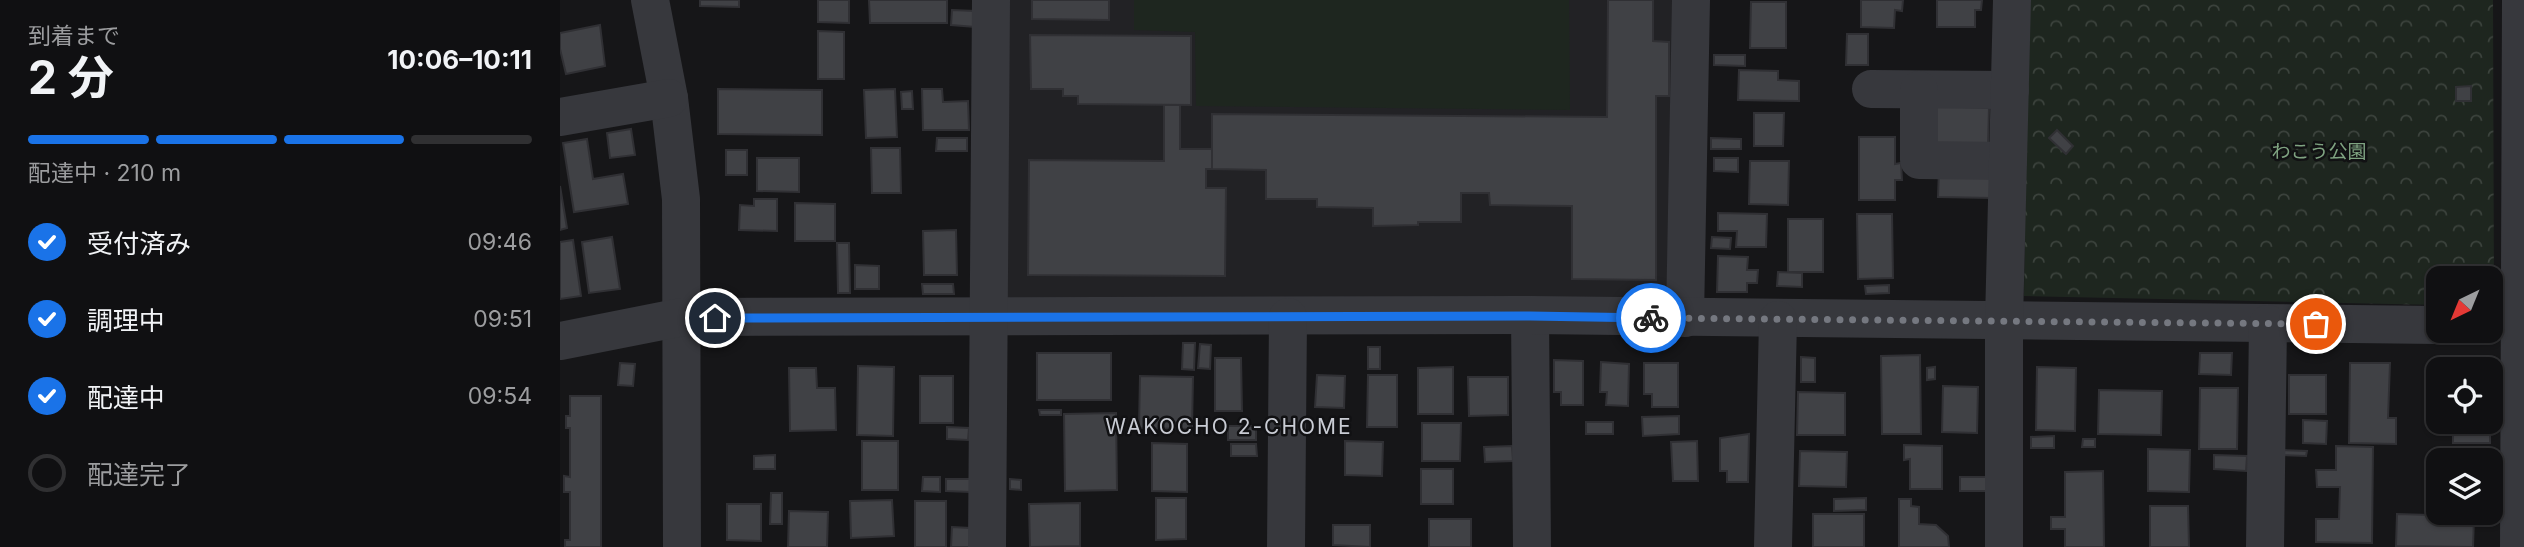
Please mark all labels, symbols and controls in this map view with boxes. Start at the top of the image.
text: 到着まで [28,22,120,50]
text: 10:06–10:11 [387,44,532,75]
text: 2 分 [28,49,114,105]
park label: わこう公園 [2271,140,2367,163]
text: 配達中 · 210 m [28,159,181,187]
icon: check [28,223,66,261]
text: 受付済み [87,228,191,259]
text: 09:46 [467,228,532,256]
north arrow [2426,266,2502,343]
map controls [2426,266,2503,525]
courier [1616,283,1686,353]
pin [685,288,745,348]
pin [2286,294,2346,354]
icon: home [696,299,734,337]
icon: bike [1632,299,1670,337]
icon: check [28,300,66,338]
text: 調理中 [87,305,165,336]
text: 09:51 [473,305,532,333]
icon: bag [2297,305,2335,343]
button: locate [2426,357,2503,434]
icon: check [28,377,66,415]
text: 配達中 [87,382,165,413]
text: 09:54 [468,382,532,410]
district label: WAKOCHO 2-CHOME [1105,414,1353,439]
button: layers [2426,448,2503,525]
text: 配達完了 [87,459,191,490]

